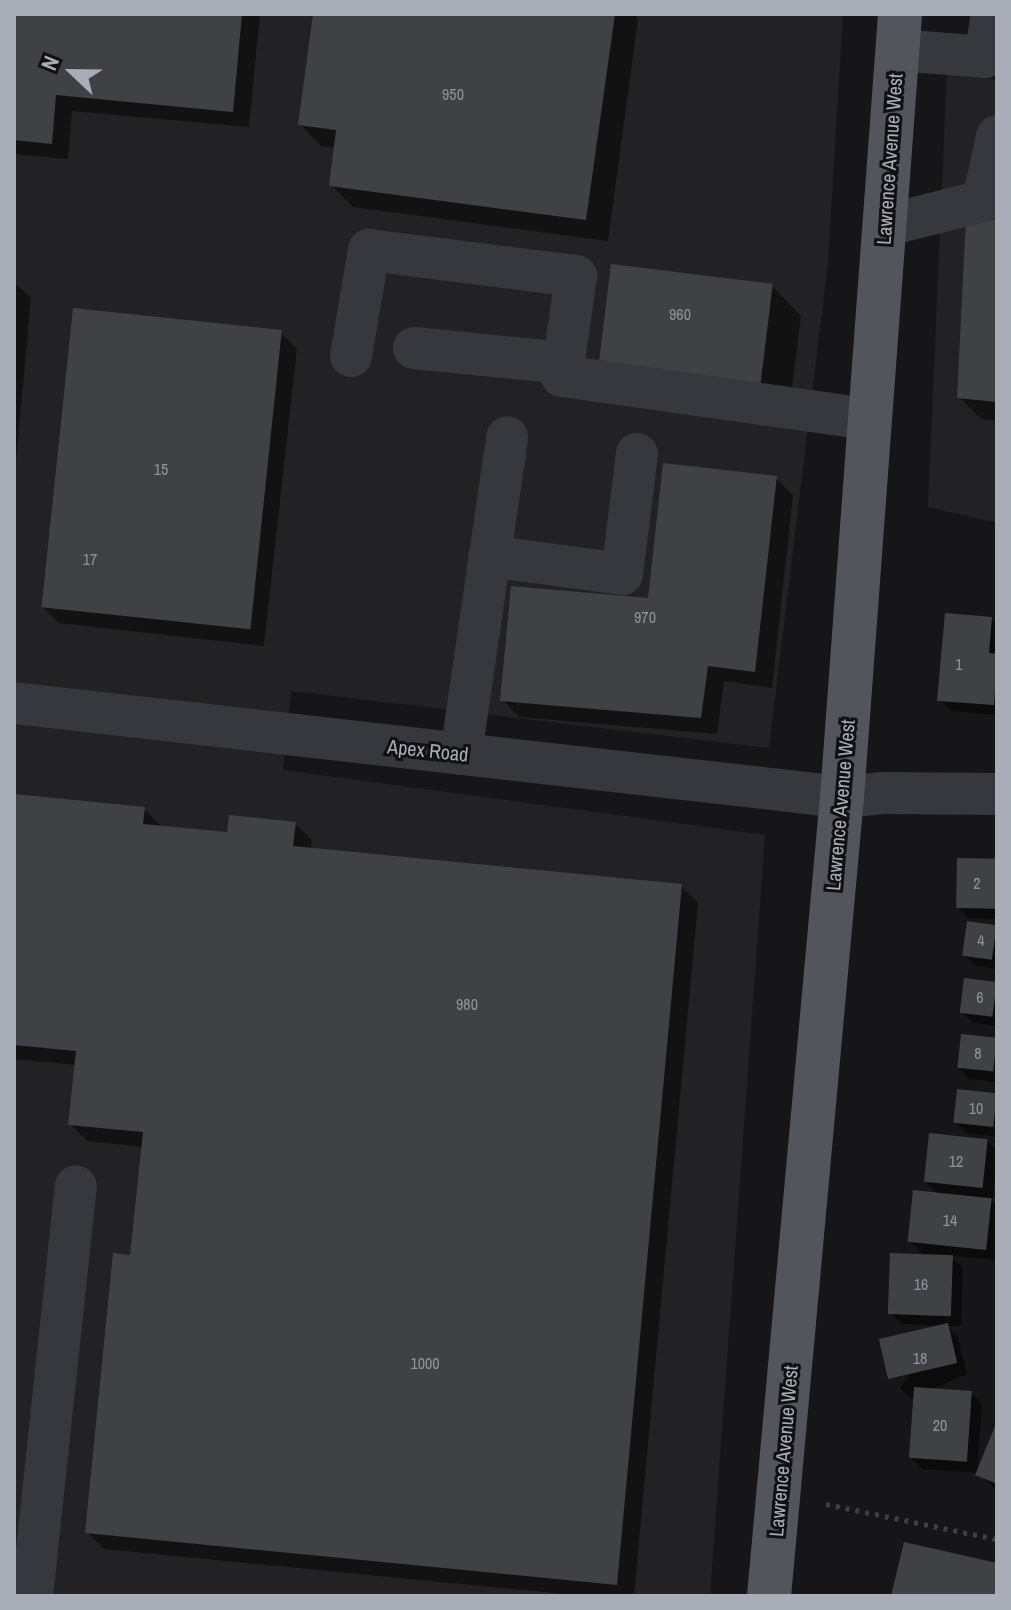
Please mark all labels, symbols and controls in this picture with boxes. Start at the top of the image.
north arrow [32,32,112,112]
text: N [33,51,66,75]
street label: Lawrence Avenue West [871,72,907,246]
house number: 950 [442,84,464,104]
house number: 960 [669,304,691,324]
house number: 15 [154,459,168,479]
house number: 17 [83,549,97,569]
house number: 970 [634,607,656,627]
house number: 1 [955,654,963,674]
street label: Lawrence Avenue West [821,718,859,892]
street label: Apex Road [386,734,470,766]
house number: 2 [973,873,981,893]
house number: 4 [977,930,985,950]
house number: 6 [976,987,984,1007]
house number: 980 [456,994,478,1014]
house number: 8 [974,1043,982,1063]
house number: 10 [969,1098,983,1118]
house number: 12 [949,1151,963,1171]
house number: 14 [943,1210,957,1230]
house number: 16 [914,1274,928,1294]
house number: 18 [913,1348,927,1368]
house number: 1000 [410,1353,440,1373]
street label: Lawrence Avenue West [764,1364,802,1538]
house number: 20 [933,1415,947,1435]

